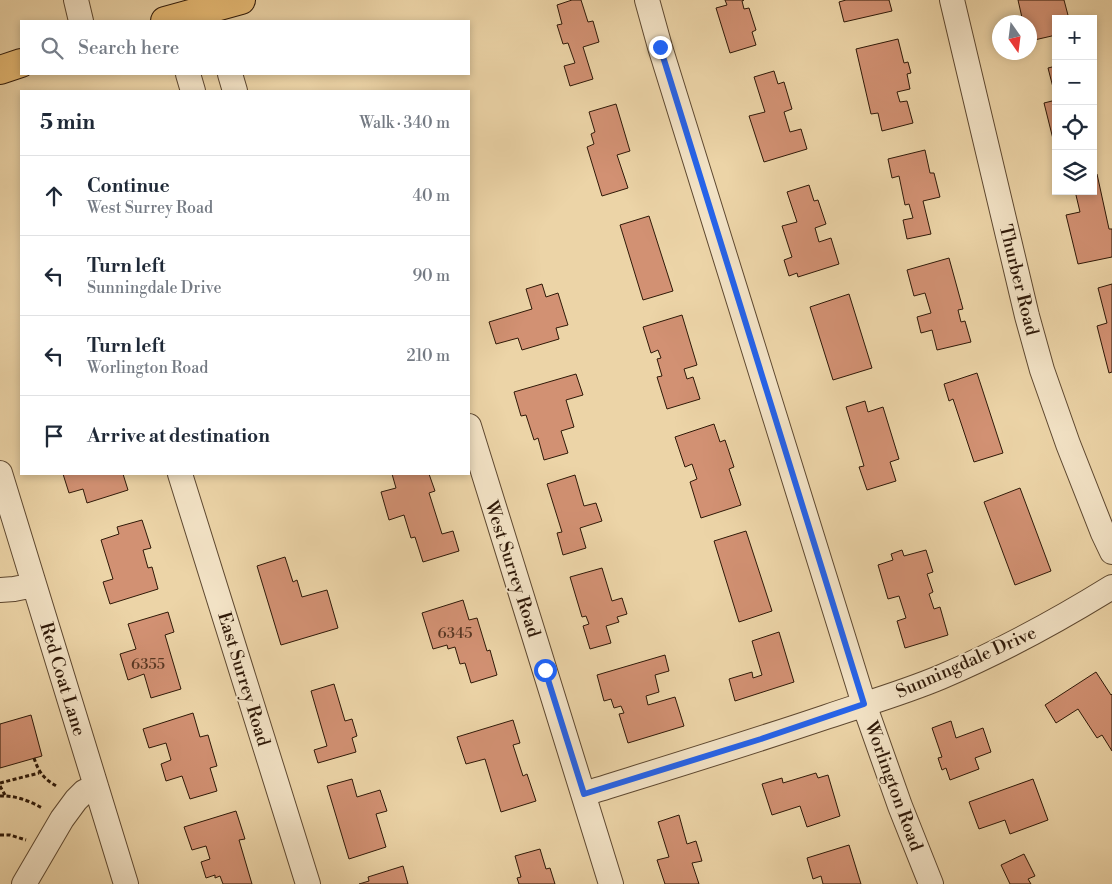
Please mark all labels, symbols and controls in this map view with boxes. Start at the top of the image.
north arrow [992,15,1037,60]
map controls [1052,15,1097,195]
button: + [1052,15,1097,60]
search box [20,20,470,75]
icon: search [38,34,66,62]
text: Search here [78,36,179,60]
route end [649,36,672,59]
button: − [1052,60,1097,105]
button: locate [1052,105,1097,150]
text: 5 min [40,110,95,136]
text: Walk · 340 m [360,113,450,133]
button: layers [1052,150,1097,195]
text: Continue [87,174,170,198]
icon: ahead [40,182,68,210]
text: 40 m [413,186,450,206]
text: West Surrey Road [87,198,213,218]
street label: Thurber Road [994,222,1044,339]
text: Turn left [87,254,166,278]
icon: left [40,262,68,290]
text: 90 m [412,266,450,286]
text: Sunningdale Drive [87,278,222,298]
text: Turn left [87,334,166,358]
icon: left [40,342,68,370]
text: 210 m [406,346,450,366]
text: Worlington Road [87,358,208,378]
icon: arrive [40,422,68,450]
text: Arrive at destination [87,424,270,448]
street label: West Surrey Road [479,497,546,641]
street label: East Surrey Road [212,609,275,750]
street label: Red Coat Lane [34,619,91,739]
street label: Sunningdale Drive [892,621,1040,704]
house number: 6345 [438,624,472,643]
house number: 6355 [131,655,165,674]
route start [534,659,557,682]
street label: Worlington Road [859,717,928,855]

